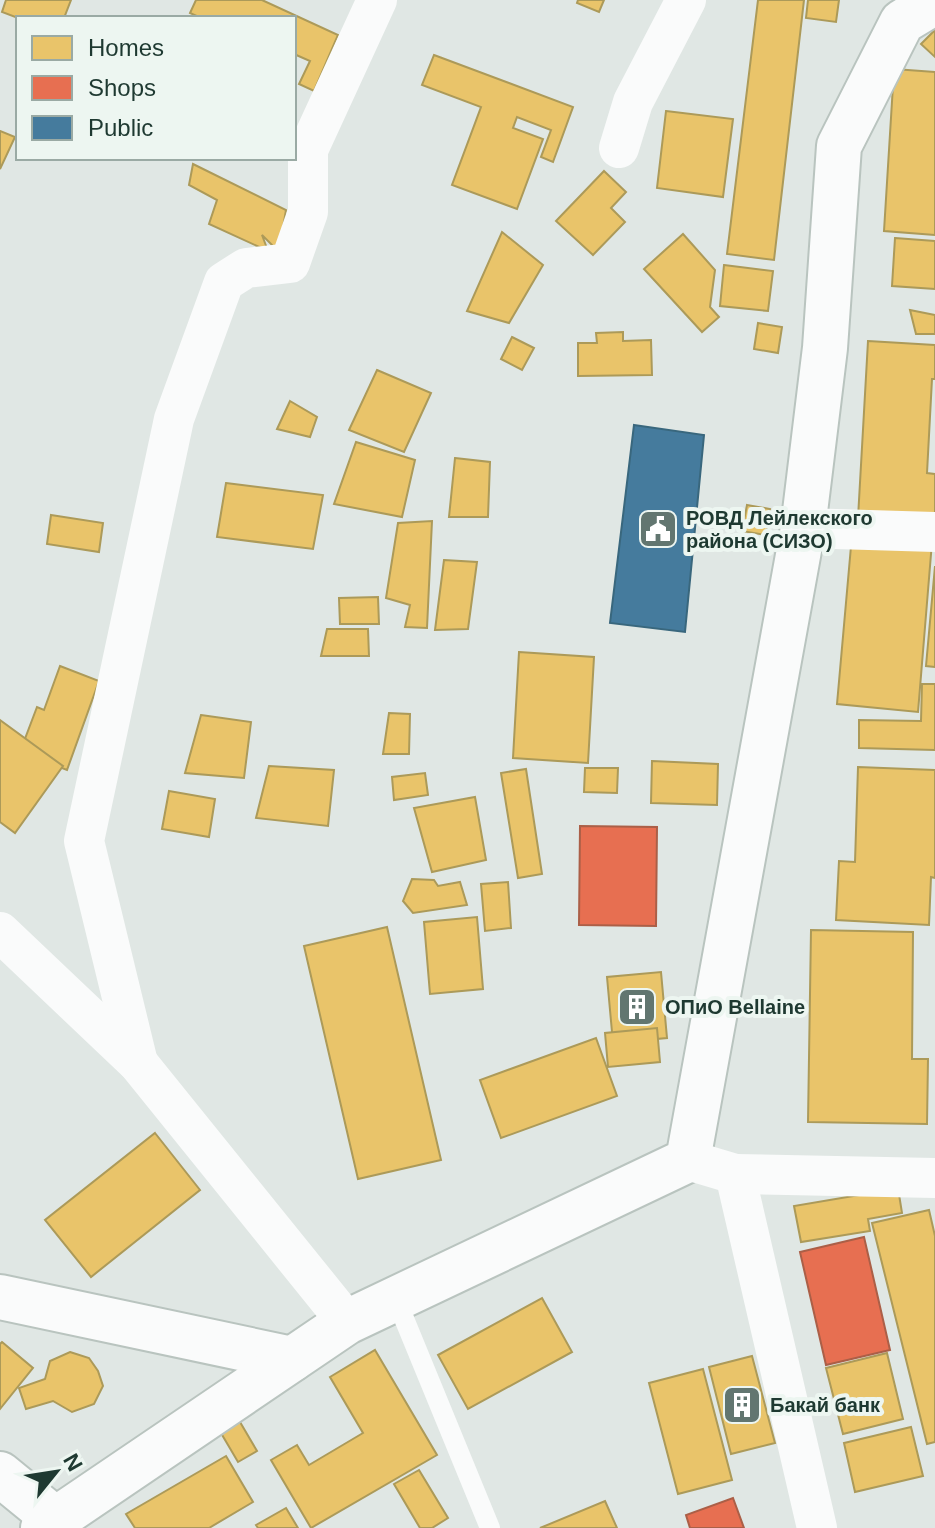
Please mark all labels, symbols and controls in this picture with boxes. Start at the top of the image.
legend [16,16,296,160]
text: Homes [88,34,164,61]
text: Shops [88,74,156,101]
text: Public [88,114,153,141]
place label: РОВД Лейлекского района (СИЗО) [686,507,873,552]
public building icon: РОВД Лейлекского района (СИЗО) [637,508,679,550]
building icon: ОПиО Bellaine [616,986,658,1028]
place label: ОПиО Bellaine [665,996,805,1018]
building icon: Бакай банк [721,1384,763,1426]
place label: Бакай банк [770,1394,881,1416]
north arrow [16,1432,96,1512]
text: N [58,1449,88,1475]

